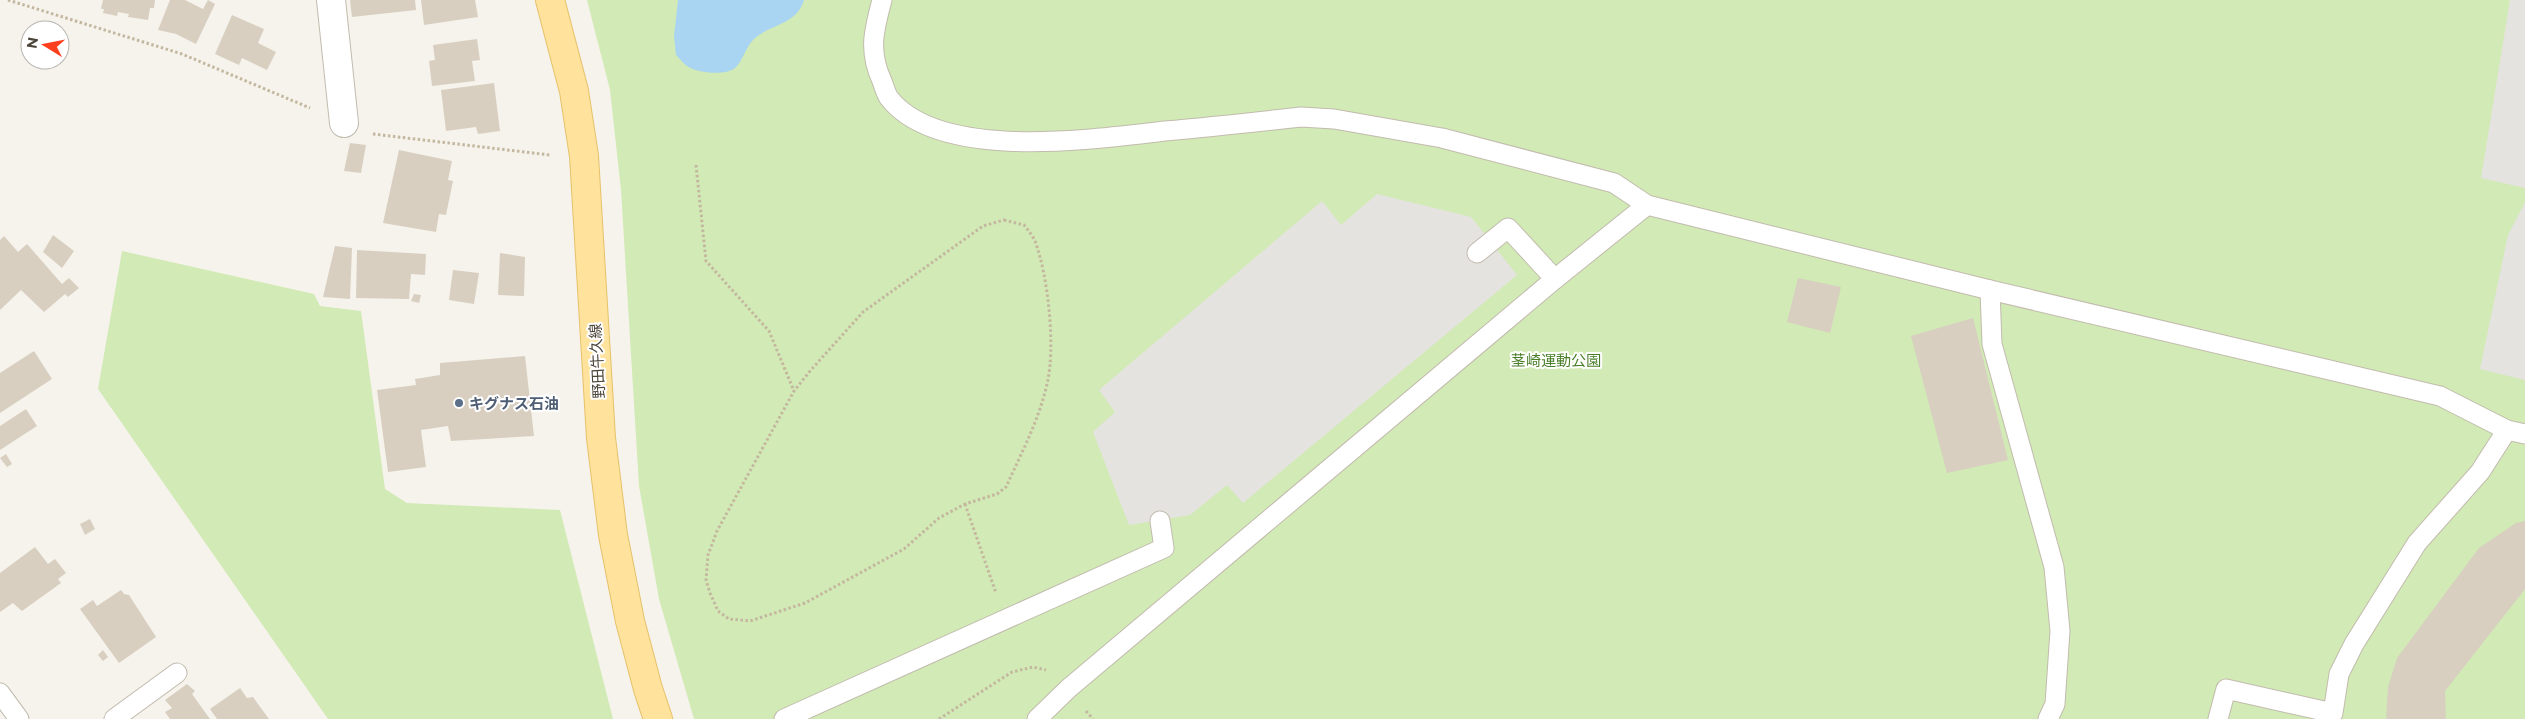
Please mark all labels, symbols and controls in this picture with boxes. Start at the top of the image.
north arrow [20,20,70,70]
text: N [22,36,42,50]
street label: 野田牛久線 [586,323,608,399]
park label: 茎崎運動公園 [1511,351,1601,370]
place label: キグナス石油 [469,394,559,413]
marker: キグナス石油 [453,397,465,409]

